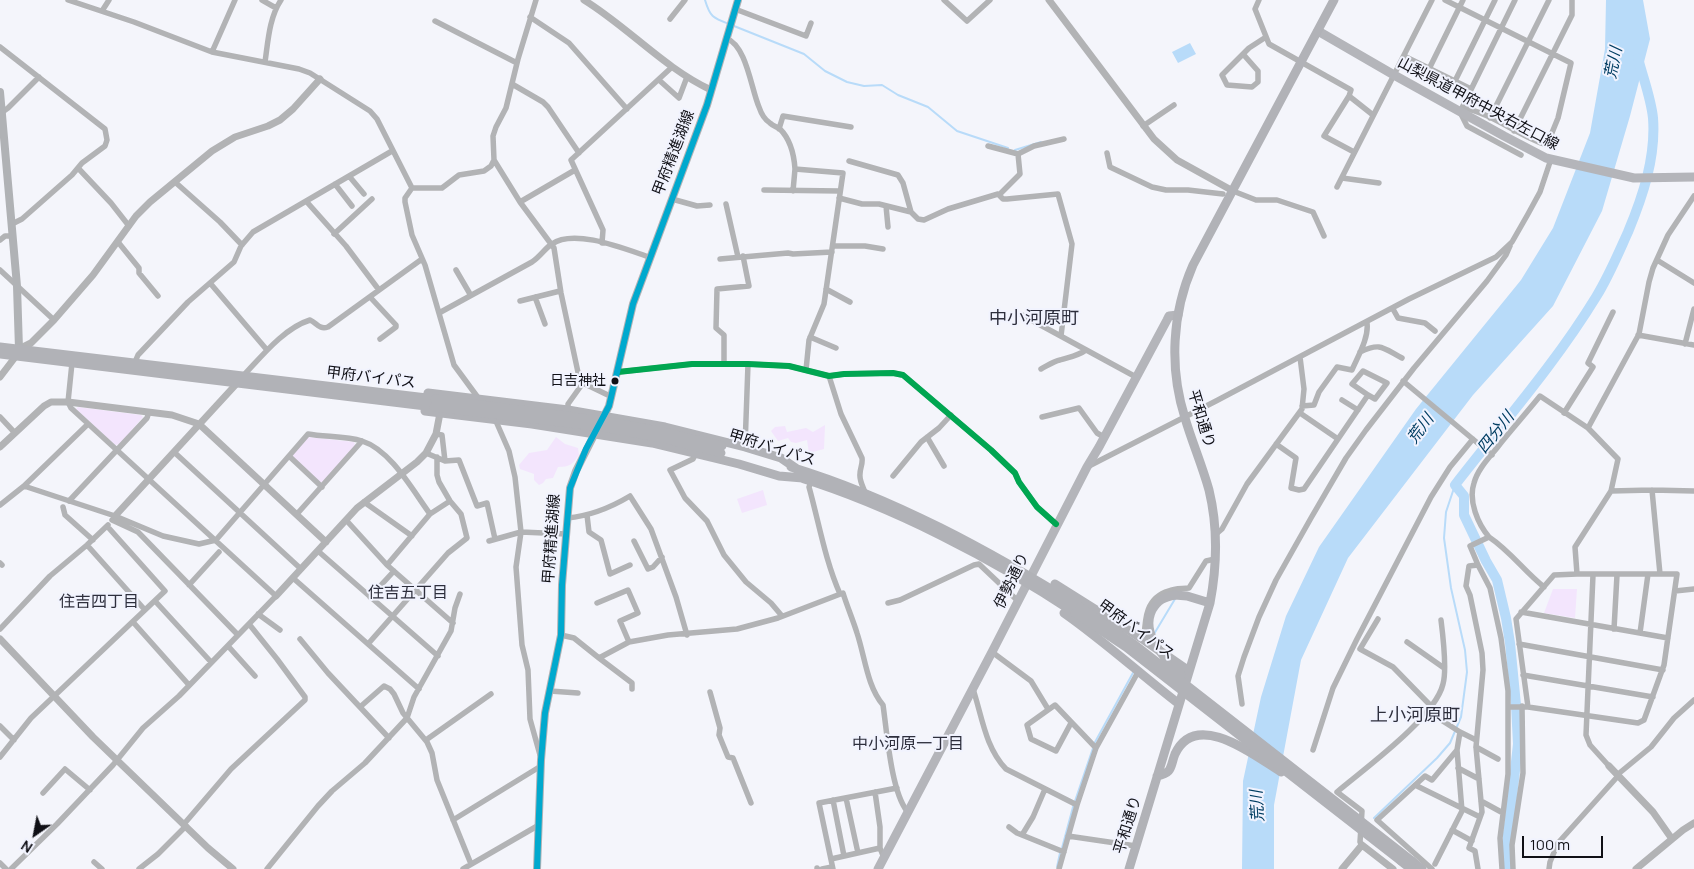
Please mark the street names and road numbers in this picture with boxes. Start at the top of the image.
street label: 山梨県道甲府中央右左口線 [1394,54,1562,154]
street label: 甲府精進湖線 [649,108,699,198]
street label: 甲府バイパス [325,364,417,392]
street label: 平和通り [1184,388,1218,450]
street label: 甲府バイパス [726,426,818,470]
street label: 甲府精進湖線 [540,493,564,585]
street label: 伊勢通り [991,550,1033,612]
street label: 甲府バイパス [1094,596,1178,664]
street label: 平和通り [1111,794,1145,856]

